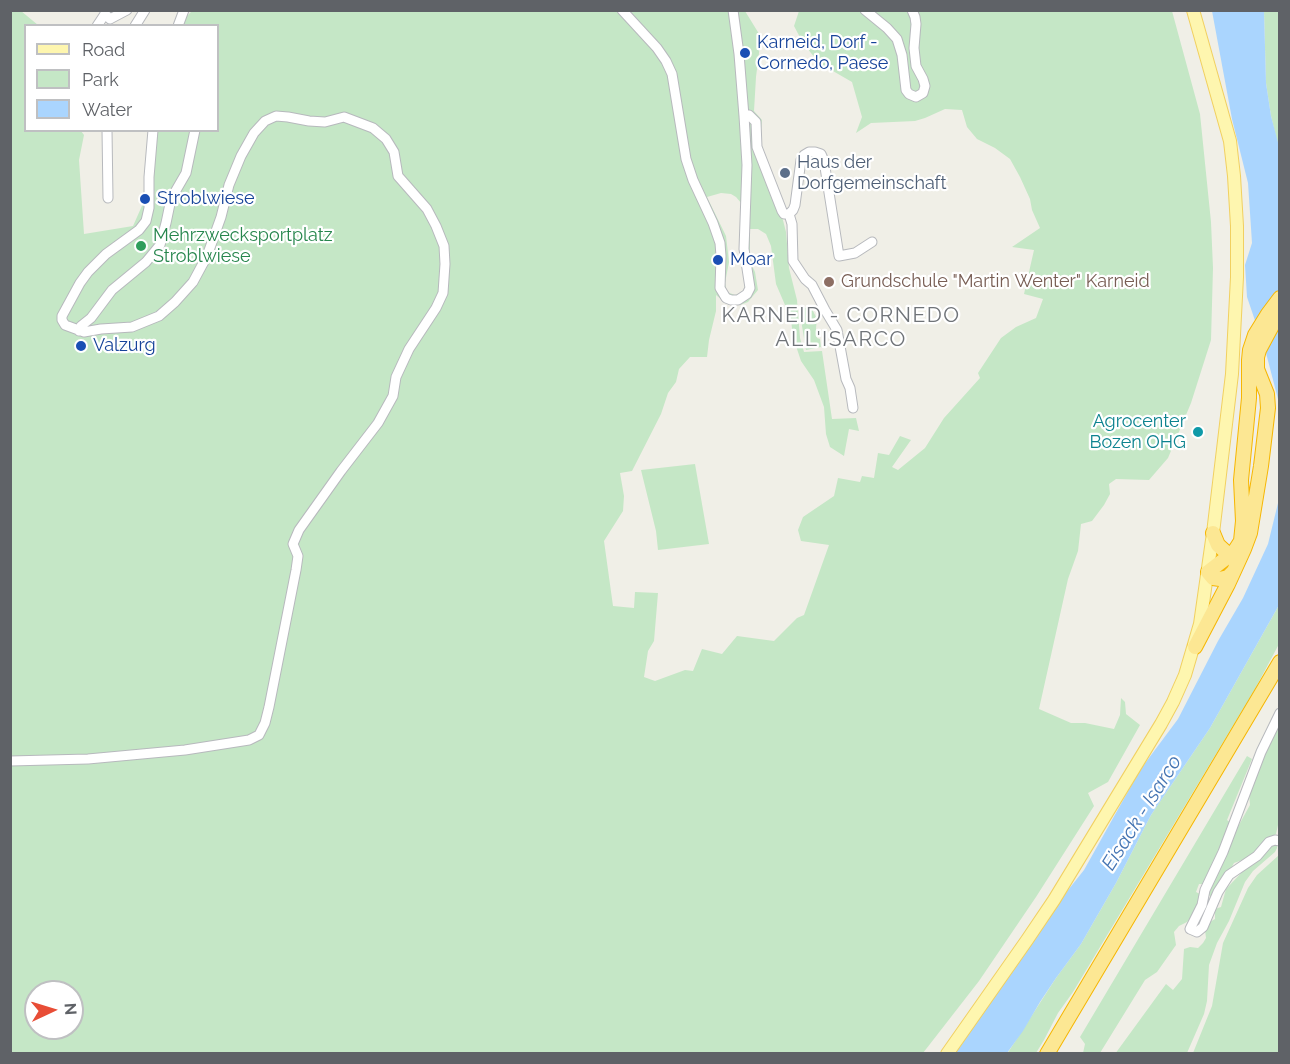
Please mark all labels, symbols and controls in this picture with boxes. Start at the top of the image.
legend [24,24,219,132]
place label: Karneid, Dorf - Cornedo, Paese [757,32,888,74]
text: Road [82,39,125,60]
marker: Karneid, Dorf - Cornedo, Paese [738,46,752,60]
text: Park [82,69,119,90]
text: Water [82,99,132,120]
place label: Haus der Dorfgemeinschaft [797,152,947,195]
marker: Haus der Dorfgemeinschaft [778,166,792,180]
place label: Stroblwiese [157,188,255,210]
marker: Stroblwiese [138,192,152,206]
place label: Mehrzwecksportplatz Stroblwiese [153,225,333,268]
marker: Mehrzwecksportplatz Stroblwiese [134,239,148,253]
place label: Moar [730,249,772,271]
marker: Moar [711,253,725,267]
place label: Grundschule "Martin Wenter" Karneid [841,271,1150,293]
marker: Grundschule "Martin Wenter" Karneid [822,275,836,289]
district label: KARNEID - CORNEDO ALL'ISARCO [721,303,961,353]
place label: Valzurg [93,335,156,357]
marker: Valzurg [74,339,88,353]
place label: Agrocenter Bozen OHG [1090,411,1186,454]
marker: Agrocenter Bozen OHG [1191,425,1205,439]
water label: Eisack - Isarco [1097,751,1187,875]
north arrow [24,980,84,1040]
text: N [61,1002,80,1016]

